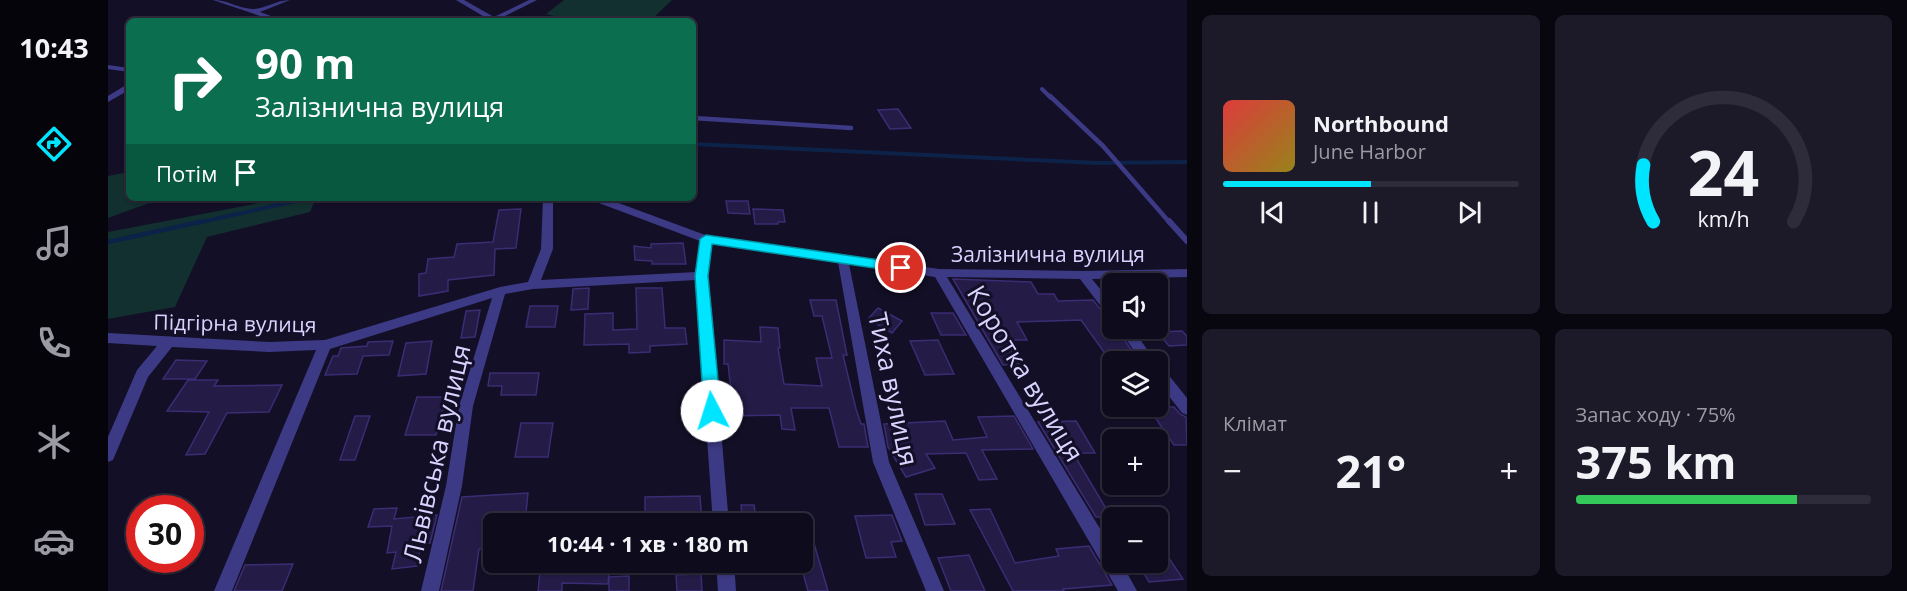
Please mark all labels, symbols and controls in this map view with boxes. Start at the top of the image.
text: 10:43 [19,29,89,66]
text: 90 m [255,34,355,91]
icon: right [156,42,234,120]
text: Залізнична вулиця [255,88,504,125]
text: Northbound [1313,108,1449,138]
icon: directions [33,123,75,165]
text: 24 [1688,129,1759,214]
text: June Harbor [1313,138,1426,165]
icon: arrive [229,156,262,189]
text: Потім [156,158,217,188]
icon: previous [1256,196,1289,229]
icon: pause [1354,196,1387,229]
icon: next [1453,196,1486,229]
text: km/h [1697,204,1749,233]
icon: music [33,222,75,264]
street label: Залізнична вулиця [951,240,1145,268]
pin [875,242,926,293]
icon: arrive [884,251,917,284]
map controls [1102,273,1168,573]
button: sound [1102,273,1168,339]
street label: Коротка вулиця [959,278,1093,468]
street label: Підгірна вулиця [153,308,317,338]
street label: Тиха вулиця [860,309,928,469]
icon: phone [33,322,75,364]
street label: Львівська вулиця [393,341,479,565]
button: layers [1102,351,1168,417]
position arrow [680,379,744,443]
text: Запас ходу · 75% [1576,401,1736,428]
text: Клімат [1223,410,1287,437]
icon: climate [33,421,75,463]
button: + [1102,429,1168,495]
text: 375 km [1576,431,1736,492]
text: 21° [1335,440,1406,501]
text: − [1223,448,1242,493]
text: + [1500,448,1518,493]
speed limit sign: 30 [126,495,204,573]
button: − [1102,507,1168,573]
icon: car [33,520,75,562]
text: 10:44 · 1 хв · 180 m [547,528,749,558]

